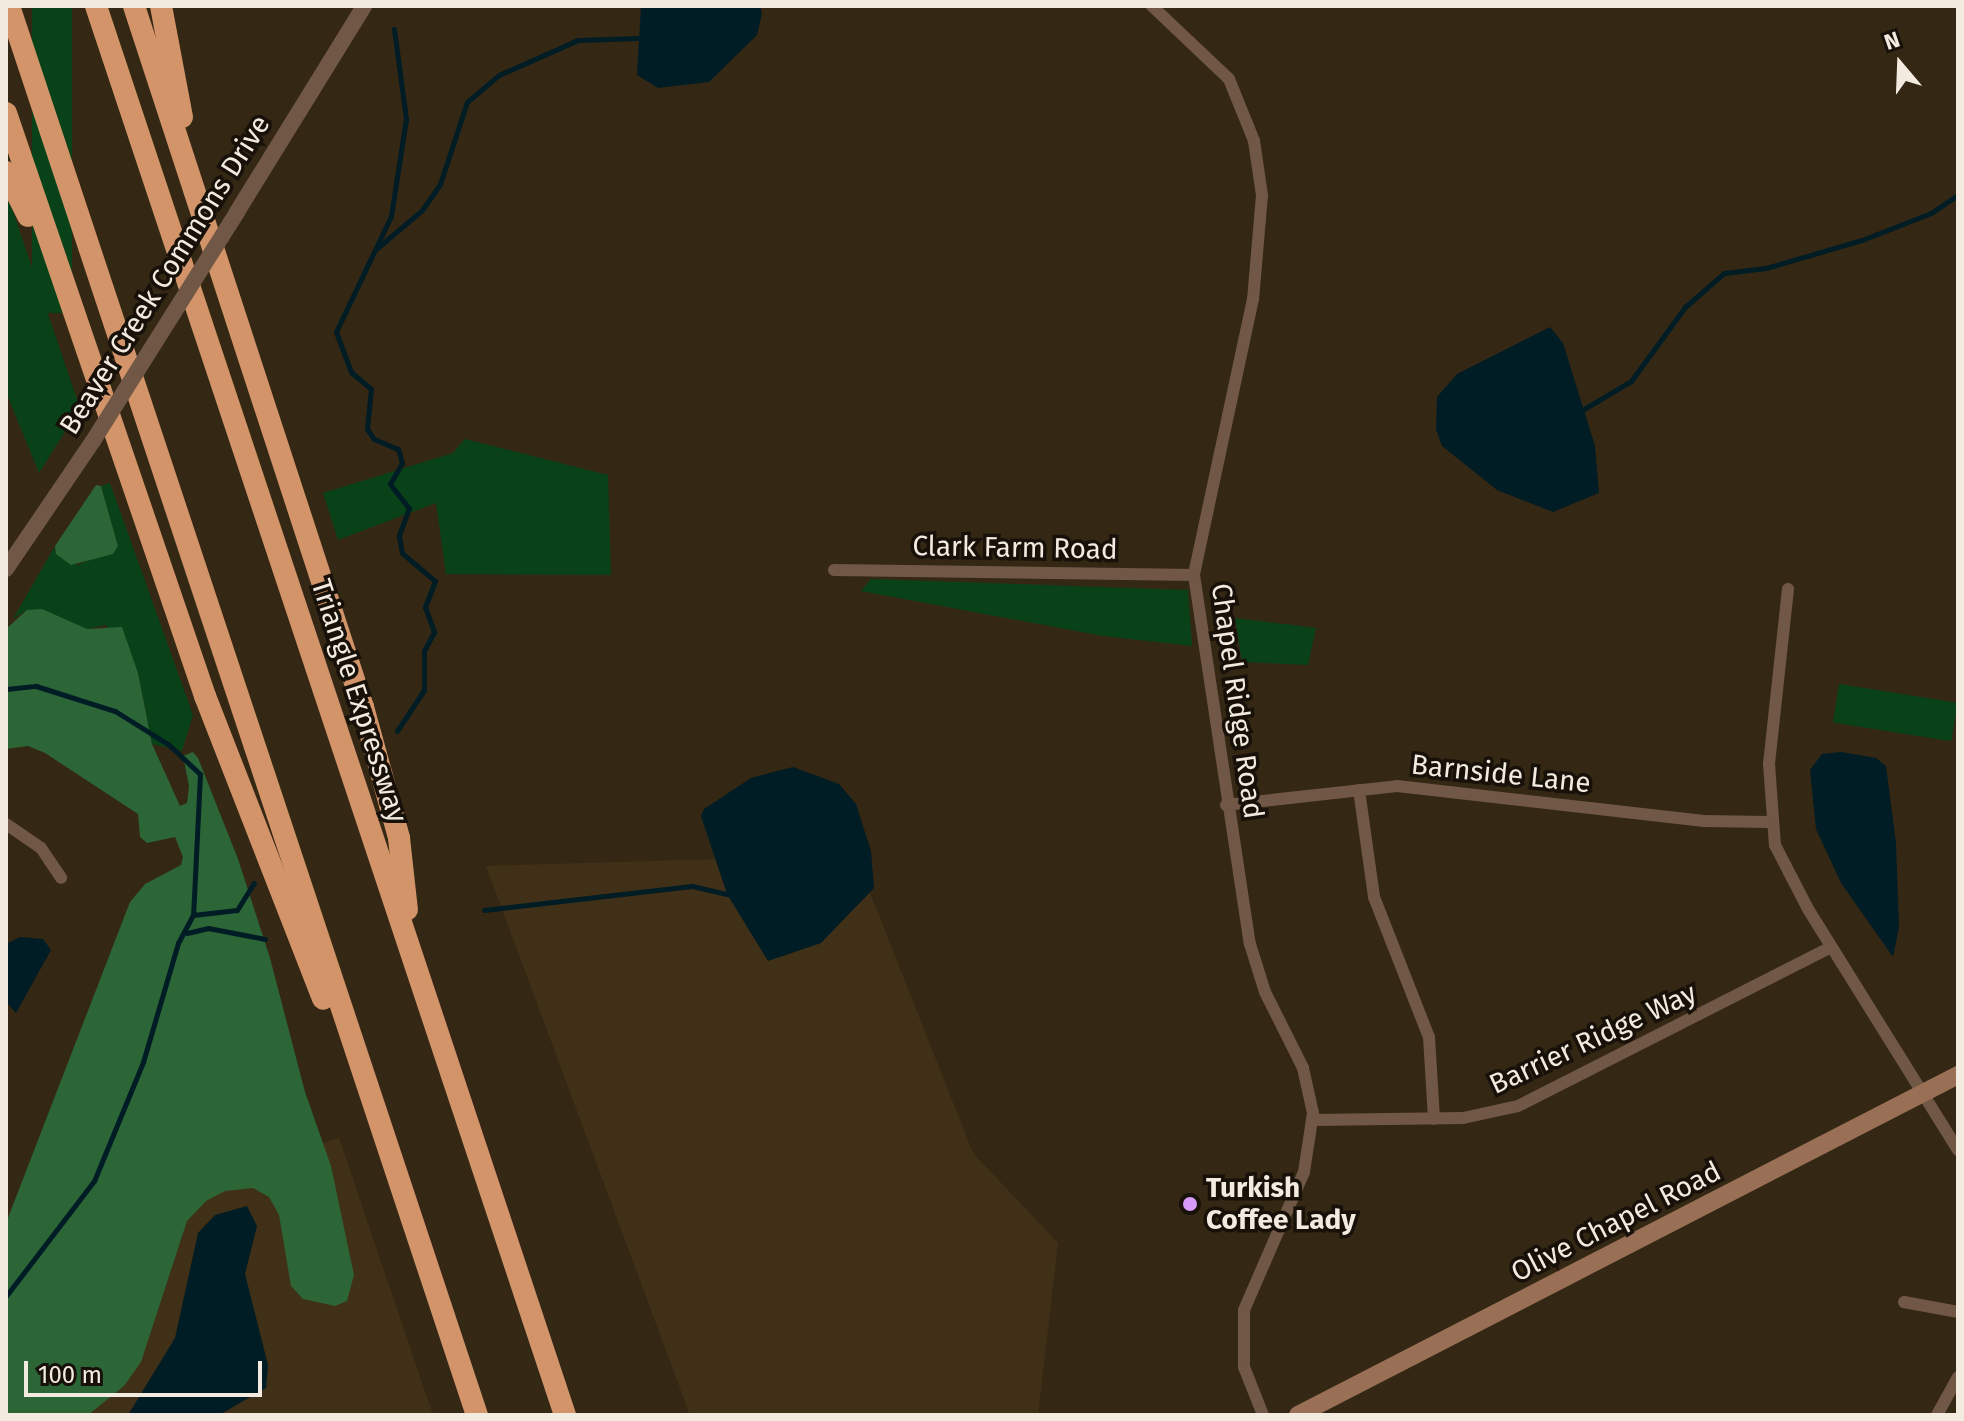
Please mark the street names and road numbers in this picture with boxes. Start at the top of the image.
street label: Beaver Creek Commons Drive [53,109,277,441]
street label: Clark Farm Road [912,529,1118,567]
street label: Triangle Expressway [304,575,414,827]
street label: Chapel Ridge Road [1204,581,1270,821]
street label: Barnside Lane [1410,748,1592,800]
street label: Barrier Ridge Way [1484,976,1702,1102]
street label: Olive Chapel Road [1505,1155,1727,1289]

